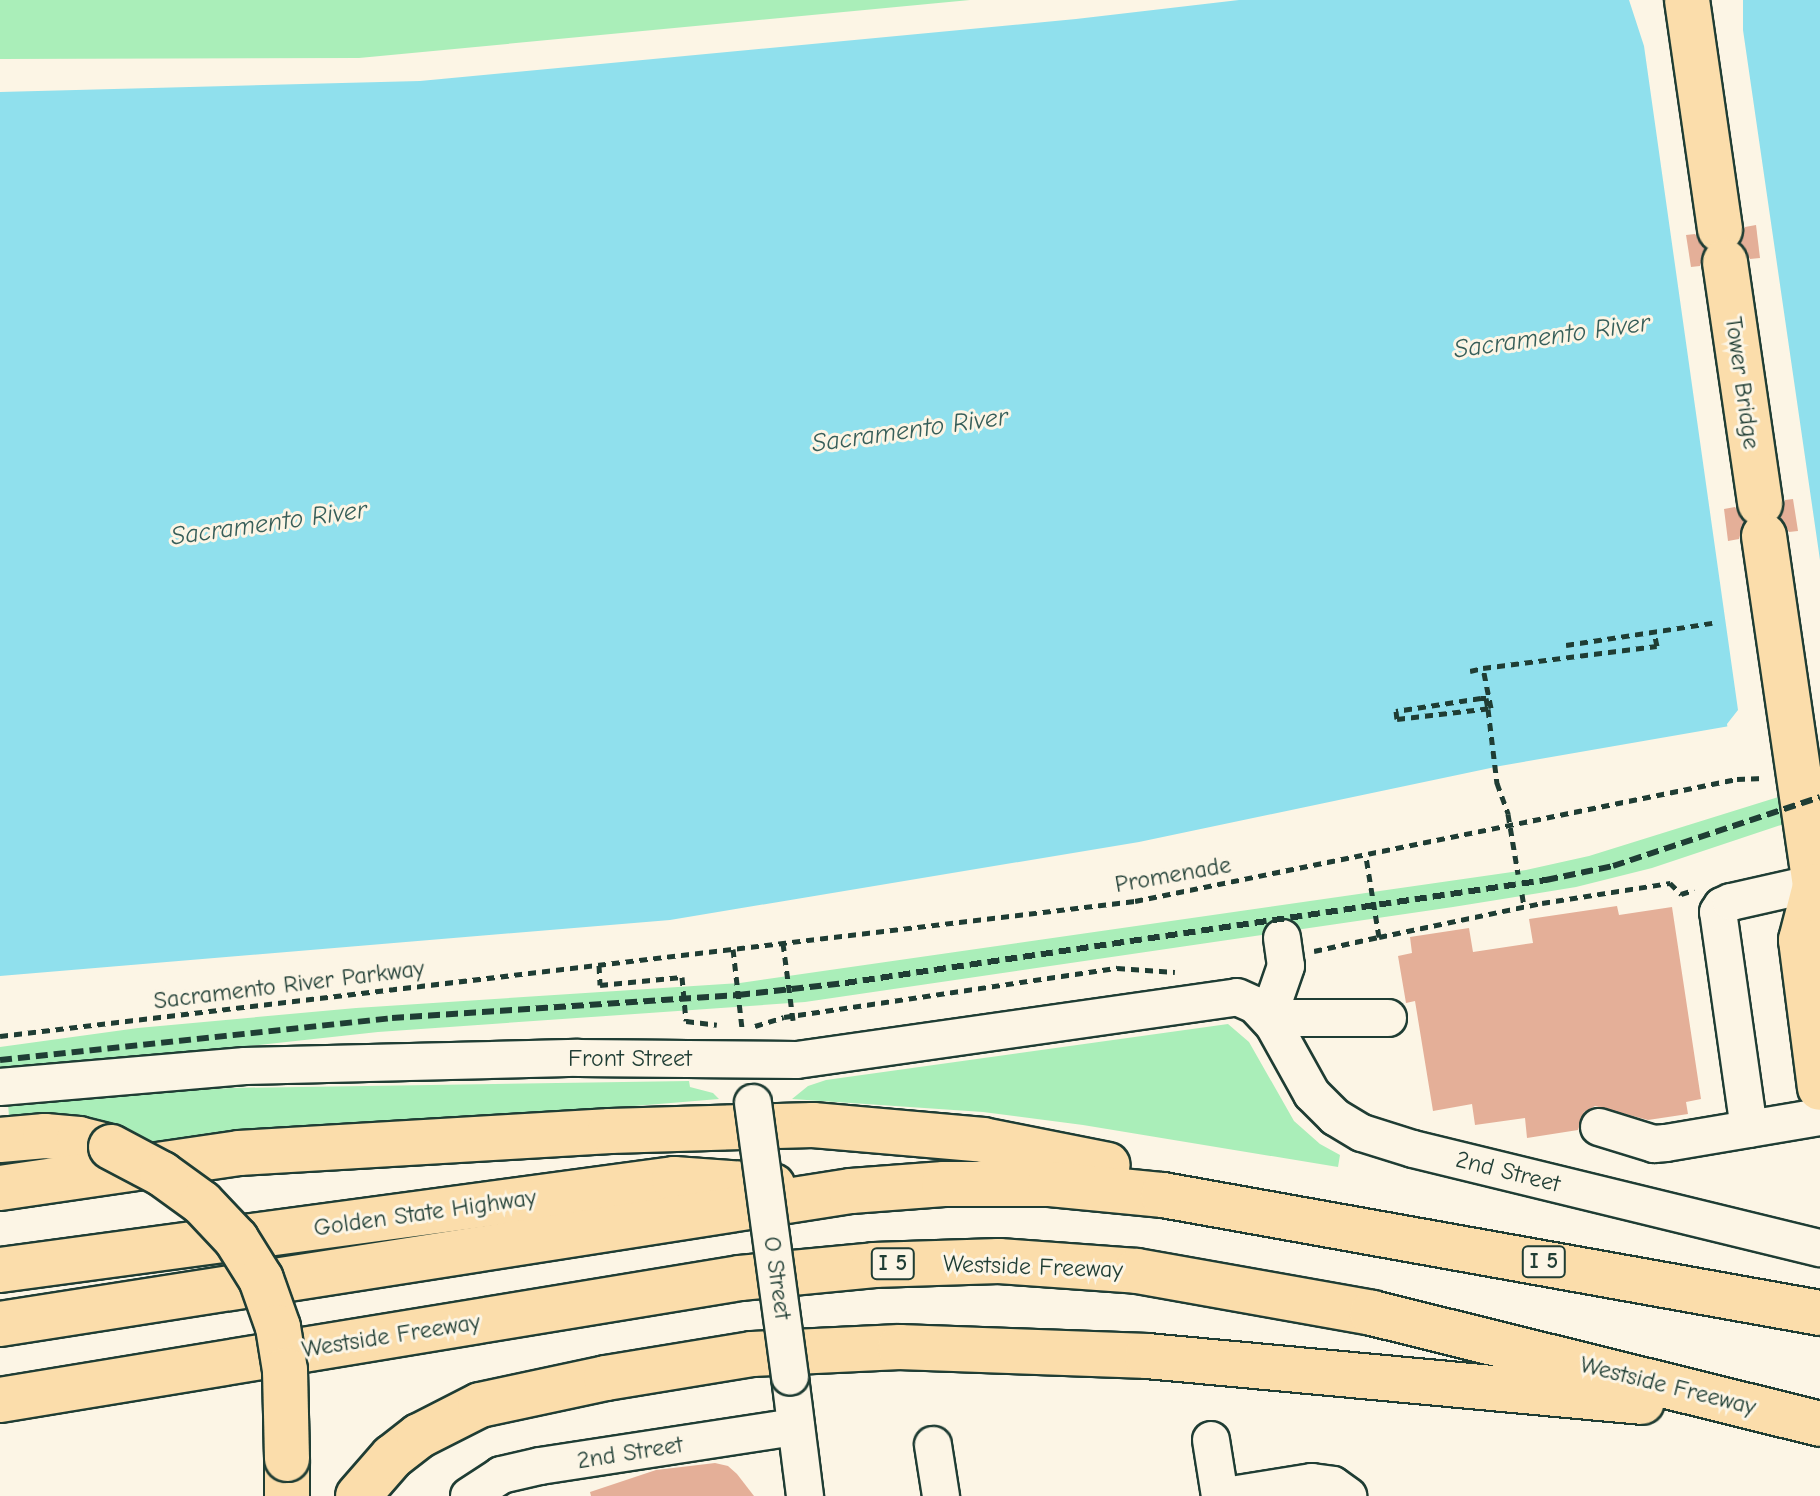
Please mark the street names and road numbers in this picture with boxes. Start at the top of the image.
street label: Tower Bridge [1718,315,1766,451]
street label: Promenade [1113,851,1233,899]
street label: Sacramento River Parkway [152,954,426,1016]
street label: Front Street [568,1045,692,1073]
street label: 2nd Street [1453,1145,1563,1199]
street label: Golden State Highway [312,1183,538,1243]
street label: O Street [757,1235,797,1321]
road number: I 5 [1520,1244,1568,1280]
road number: I 5 [869,1246,917,1282]
street label: Westside Freeway [942,1249,1124,1285]
street label: Westside Freeway [300,1308,482,1364]
street label: Westside Freeway [1577,1350,1759,1422]
street label: 2nd Street [575,1430,685,1476]

